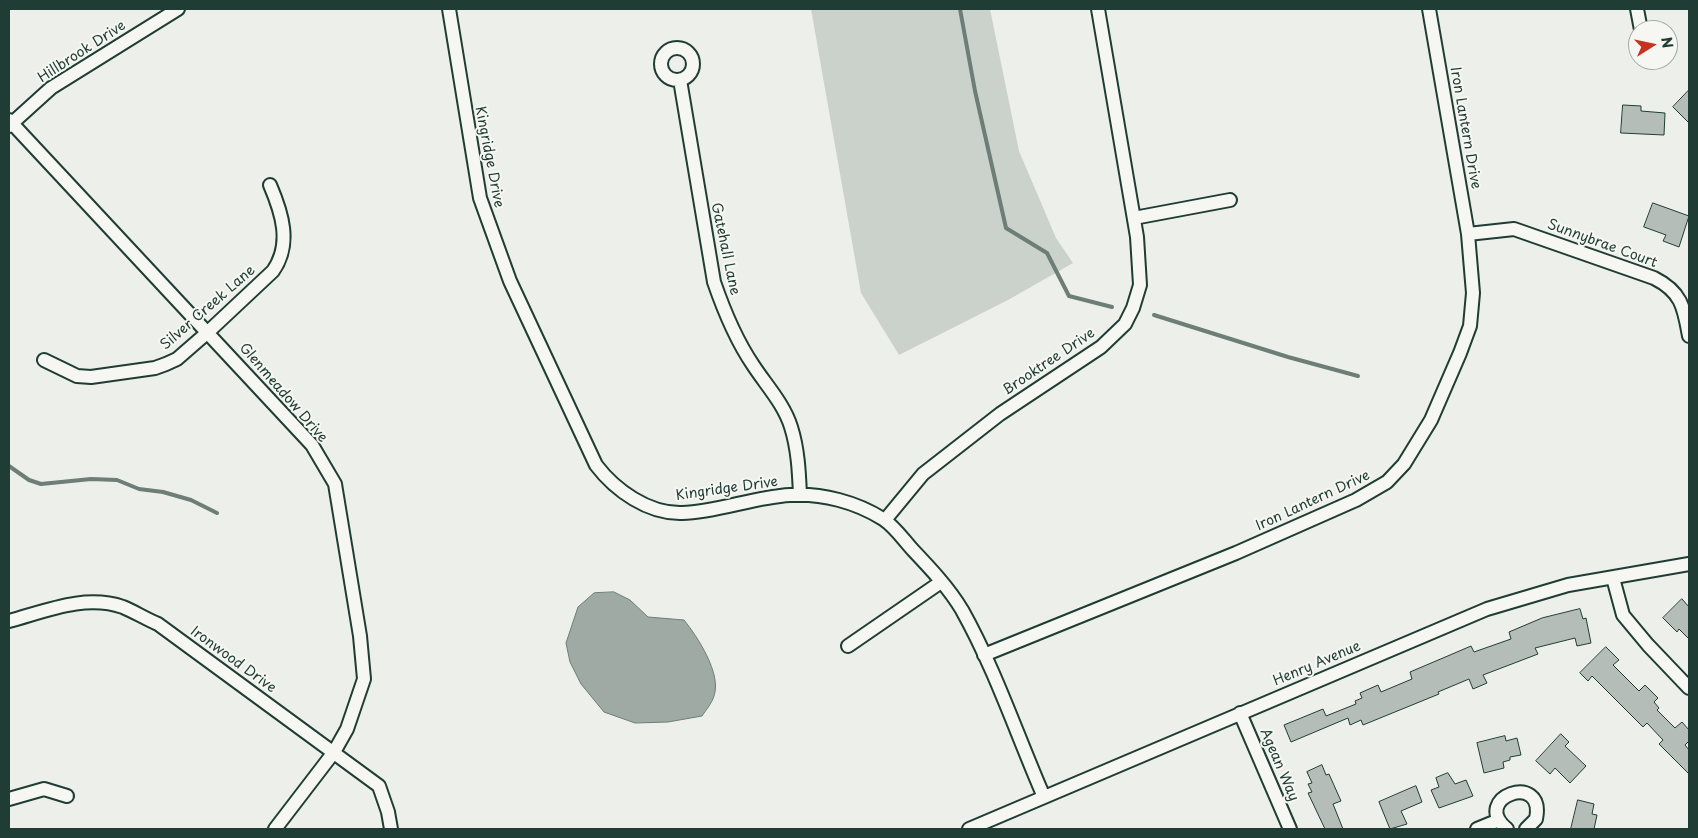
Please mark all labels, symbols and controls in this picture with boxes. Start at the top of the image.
street label: Hillbrook Drive [35,17,129,87]
north arrow [1628,20,1678,70]
text: N [1656,35,1679,50]
street label: Iron Lantern Drive [1446,66,1484,190]
street label: Kingridge Drive [471,105,507,209]
street label: Gatehall Lane [707,201,743,297]
street label: Sunnybrae Court [1545,216,1659,272]
street label: Silver Creek Lane [157,262,259,354]
street label: Brooktree Drive [1000,325,1098,399]
street label: Glenmeadow Drive [235,340,331,446]
street label: Iron Lantern Drive [1253,467,1373,535]
street label: Kingridge Drive [675,474,779,504]
street label: Ironwood Drive [187,623,279,697]
street label: Henry Avenue [1271,638,1363,690]
street label: Agean Way [1256,726,1302,804]

